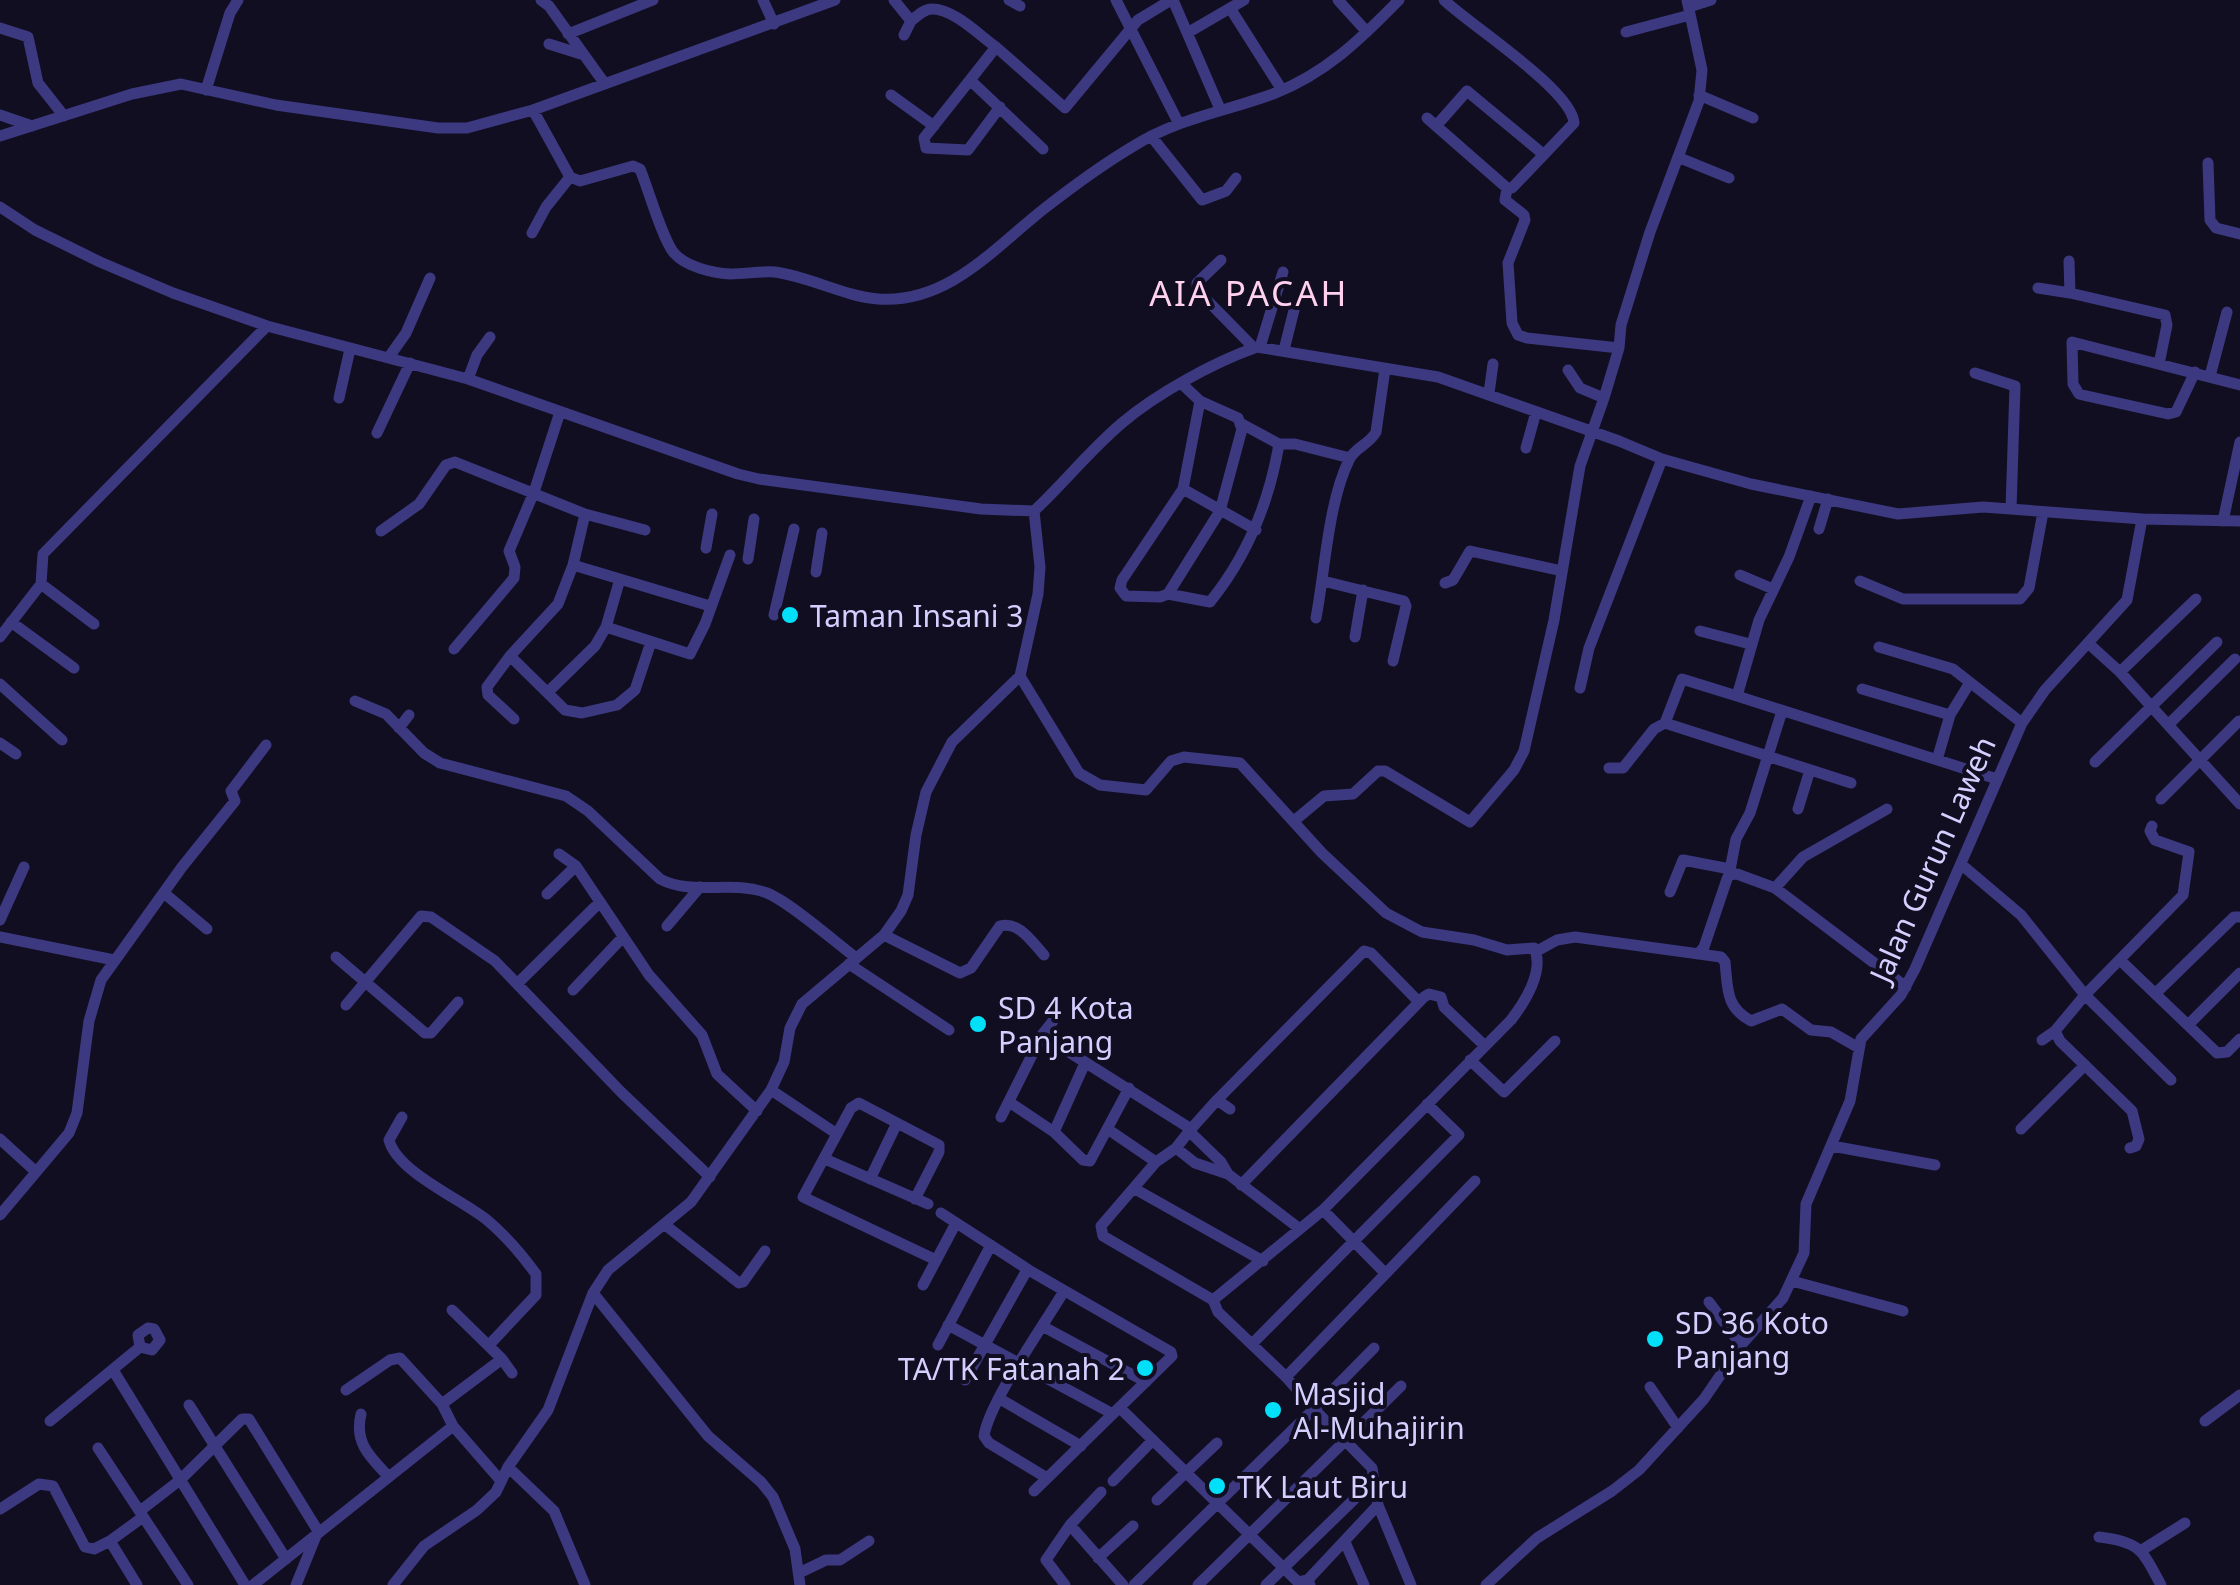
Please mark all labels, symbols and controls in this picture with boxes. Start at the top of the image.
district label: AIA PACAH [1149,269,1349,316]
place label: Taman Insani 3 [810,595,1023,636]
marker: Taman Insani 3 [779,604,801,626]
street label: Jalan Gurun Laweh [1858,730,2005,991]
place label: SD 4 Kota Panjang [998,987,1134,1062]
marker: SD 4 Kota Panjang [967,1013,989,1035]
place label: SD 36 Koto Panjang [1675,1302,1829,1377]
marker: SD 36 Koto Panjang [1644,1328,1666,1350]
place label: TA/TK Fatanah 2 [898,1348,1125,1389]
marker: TA/TK Fatanah 2 [1134,1357,1156,1379]
place label: Masjid Al-Muhajirin [1293,1373,1465,1448]
marker: Masjid Al-Muhajirin [1262,1399,1284,1421]
place label: TK Laut Biru [1237,1466,1408,1507]
marker: TK Laut Biru [1206,1475,1228,1497]

